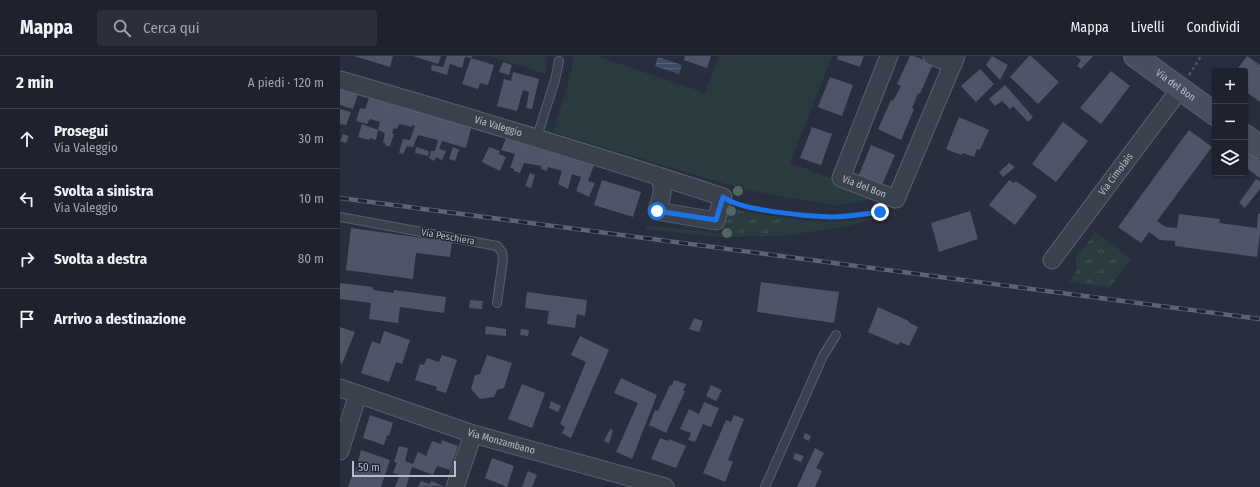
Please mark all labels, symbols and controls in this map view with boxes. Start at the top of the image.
search box [97,10,377,46]
text: Mappa [20,16,73,39]
icon: search [111,17,133,39]
text: Cerca qui [143,19,199,37]
text: Mappa [1070,19,1109,36]
text: Livelli [1131,19,1165,36]
text: Condividi [1187,19,1240,36]
street label: Via del Bon [1153,67,1198,104]
map controls [1212,68,1248,176]
button: + [1212,68,1248,104]
text: 2 min [16,72,54,93]
text: A piedi · 120 m [248,75,324,90]
button: − [1212,104,1248,140]
street label: Via Valeggio [473,114,524,139]
text: Prosegui [54,122,108,140]
icon: ahead [16,128,38,150]
text: 30 m [298,131,324,146]
text: Via Valeggio [54,140,118,155]
button: layers [1212,140,1248,176]
street label: Via Cimolais [1096,151,1136,198]
street label: Via del Bon [841,173,888,201]
text: Svolta a sinistra [54,182,154,200]
icon: left [16,188,38,210]
text: 10 m [299,191,324,206]
text: Via Valeggio [54,200,118,215]
route start [648,202,666,220]
route end [871,203,889,221]
street label: Via Peschiera [420,226,476,248]
icon: right [16,248,38,270]
text: Svolta a destra [54,250,147,268]
text: 80 m [298,251,324,266]
icon: arrive [16,308,38,330]
text: Arrivo a destinazione [54,310,186,328]
street label: Via Monzambano [466,427,536,457]
scale bar [352,459,456,478]
text: 50 m [358,461,380,474]

